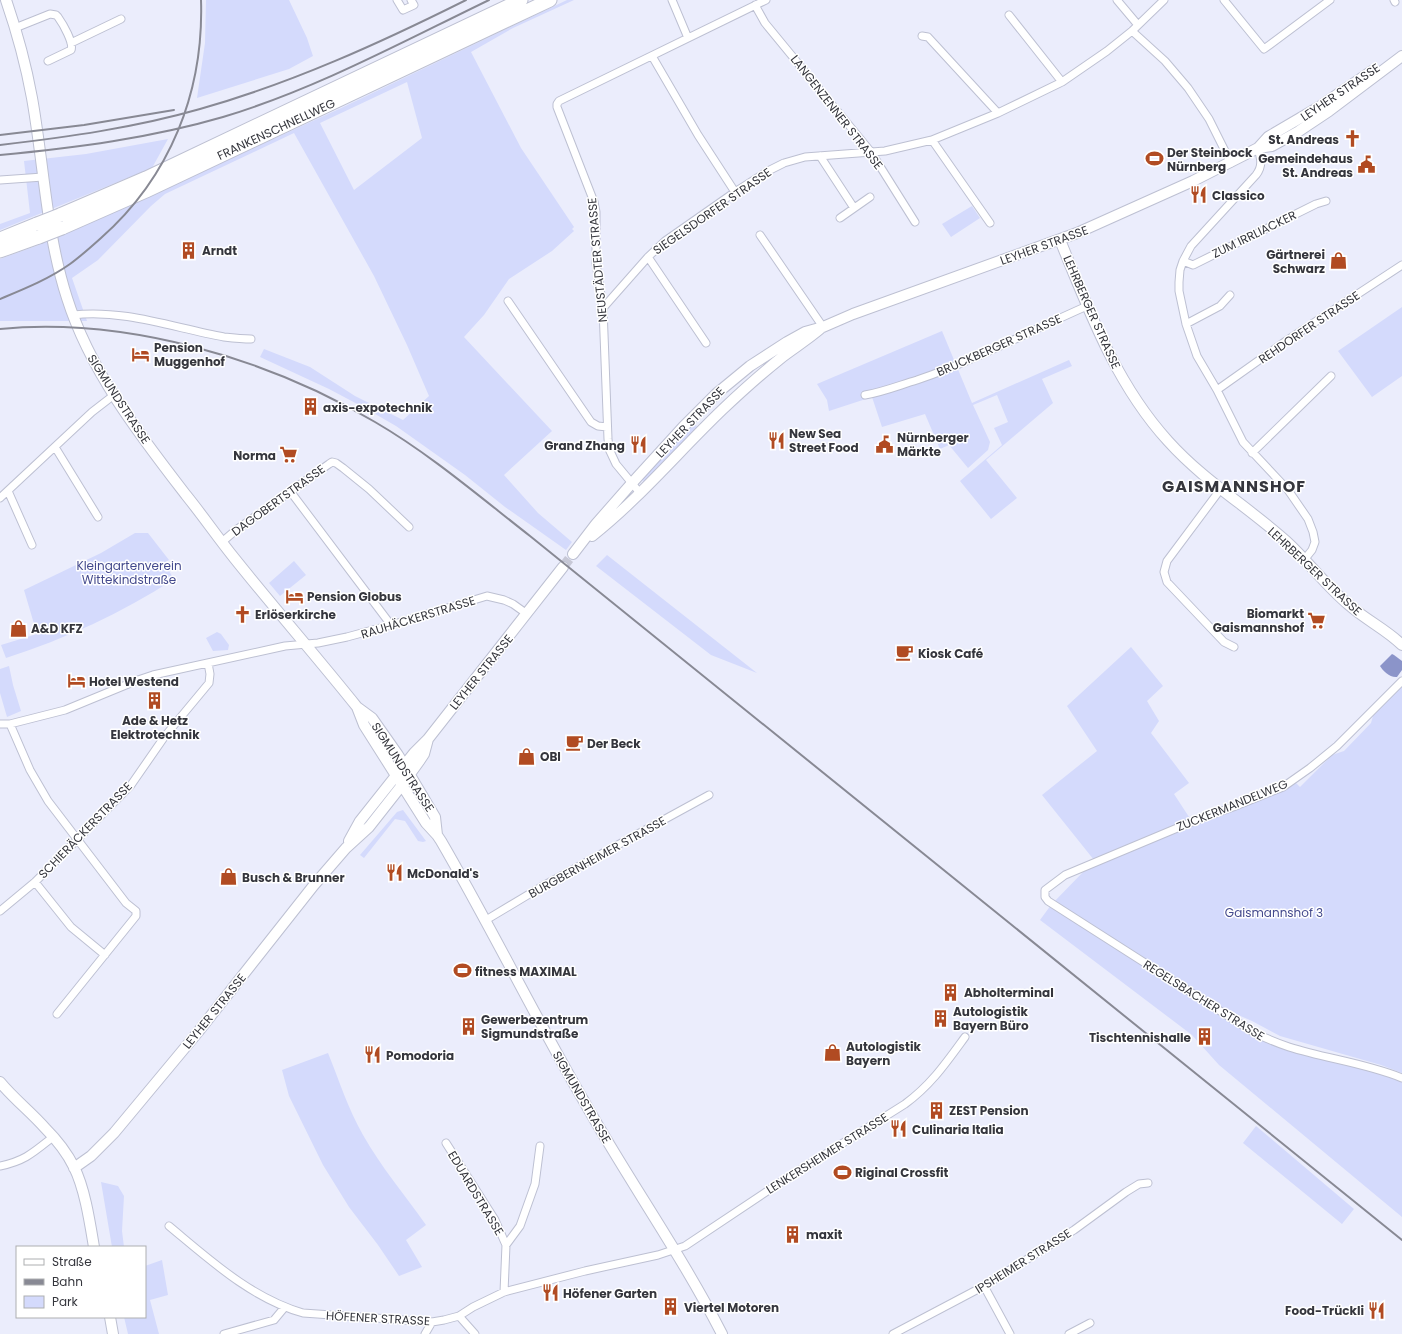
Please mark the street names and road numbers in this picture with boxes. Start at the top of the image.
street label: LANGENZENNER STRASSE [787,51,887,173]
street label: LEYHER STRASSE [1297,59,1383,125]
street label: FRANKENSCHNELLWEG [214,94,338,164]
street label: SIEGELSDORFER STRASSE [649,164,775,258]
street label: NEUSTÄDTER STRASSE [583,197,611,323]
street label: ZUM IRRLIACKER [1209,206,1299,262]
street label: LEYHER STRASSE [998,221,1090,269]
street label: LEHRBERGER STRASSE [1059,252,1125,372]
street label: REHDORFER STRASSE [1255,287,1363,367]
street label: BRUCKBERGER STRASSE [934,310,1064,380]
street label: SIGMUNDSTRASSE [84,351,154,447]
street label: LEYHER STRASSE [652,383,728,461]
street label: DAGOBERTSTRASSE [228,460,328,540]
street label: LEHRBERGER STRASSE [1264,523,1366,619]
street label: RAUHÄCKERSTRASSE [359,591,477,643]
street label: LEYHER STRASSE [445,631,517,713]
street label: SIGMUNDSTRASSE [368,719,438,815]
street label: ZUCKERMANDELWEG [1174,775,1290,835]
street label: SCHIERÄCKERSTRASSE [34,778,136,882]
street label: BURGBERNHEIMER STRASSE [525,812,669,902]
street label: REGELSBACHER STRASSE [1140,956,1268,1044]
street label: LEYHER STRASSE [178,970,250,1052]
street label: SIGMUNDSTRASSE [549,1048,615,1146]
street label: LENKERSHEIMER STRASSE [763,1108,891,1198]
street label: EDUARDSTRASSE [444,1148,508,1238]
street label: IPSHEIMER STRASSE [972,1225,1074,1297]
street label: HÖFENER STRASSE [326,1307,430,1329]

